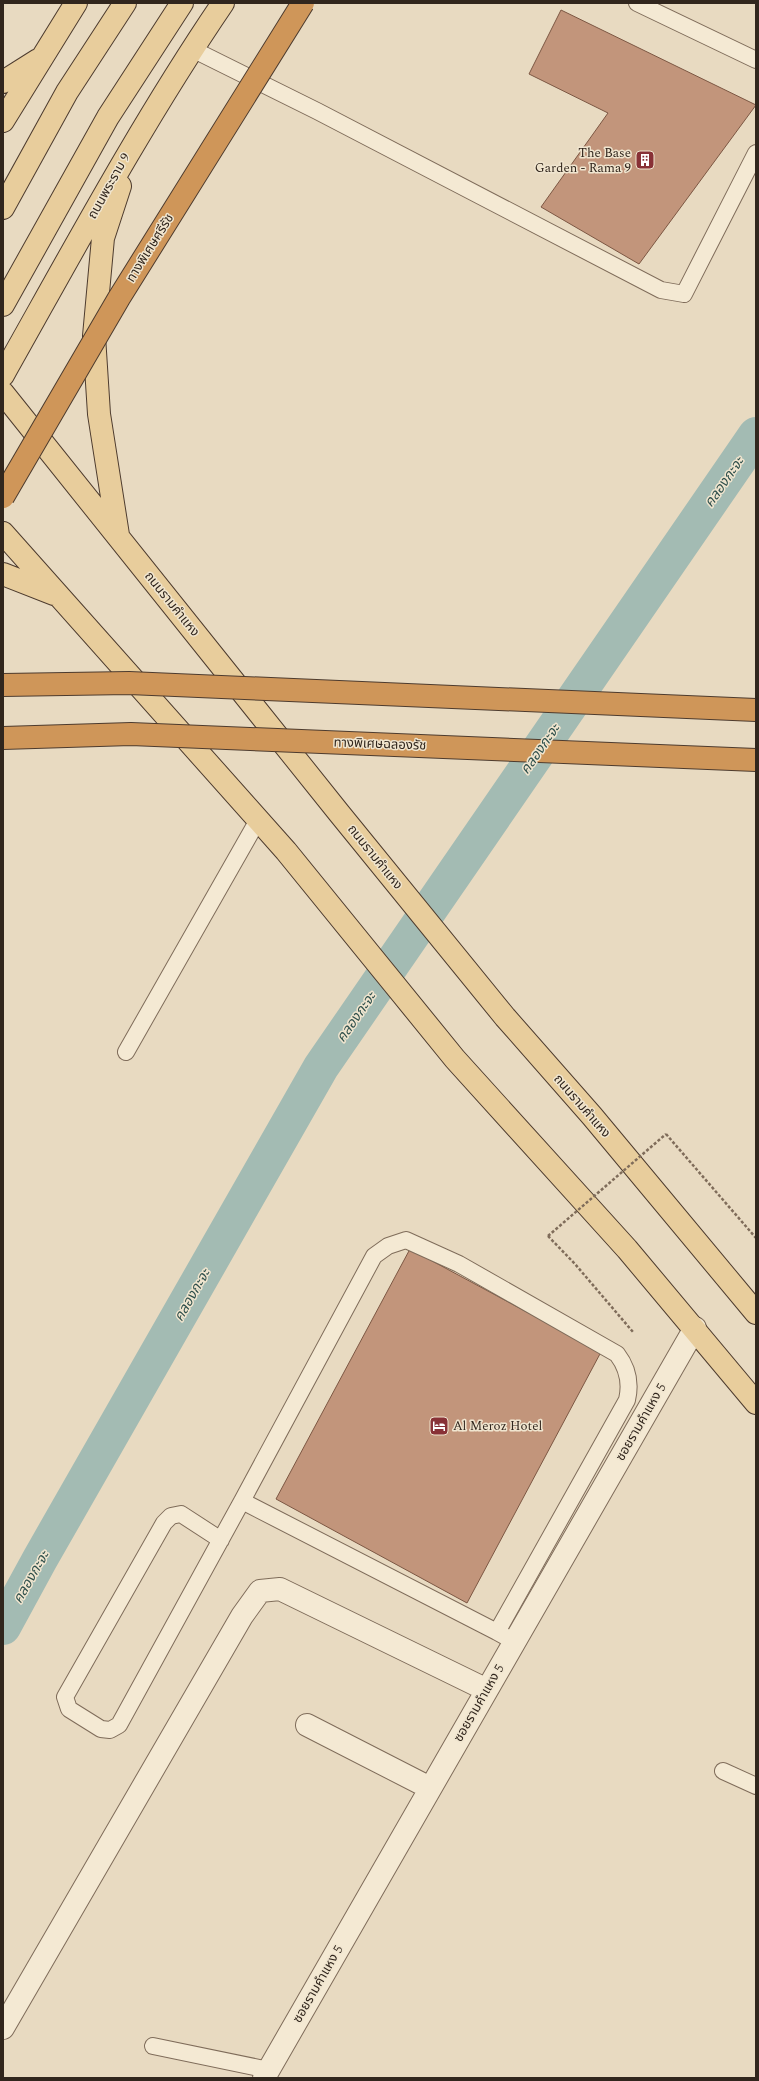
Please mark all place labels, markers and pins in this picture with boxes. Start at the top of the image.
place label: The Base Garden - Rama 9 [535,143,631,178]
building icon: The Base Garden - Rama 9 [634,149,656,171]
hotel icon: Al Meroz Hotel [428,1415,450,1437]
place label: Al Meroz Hotel [453,1416,542,1436]

